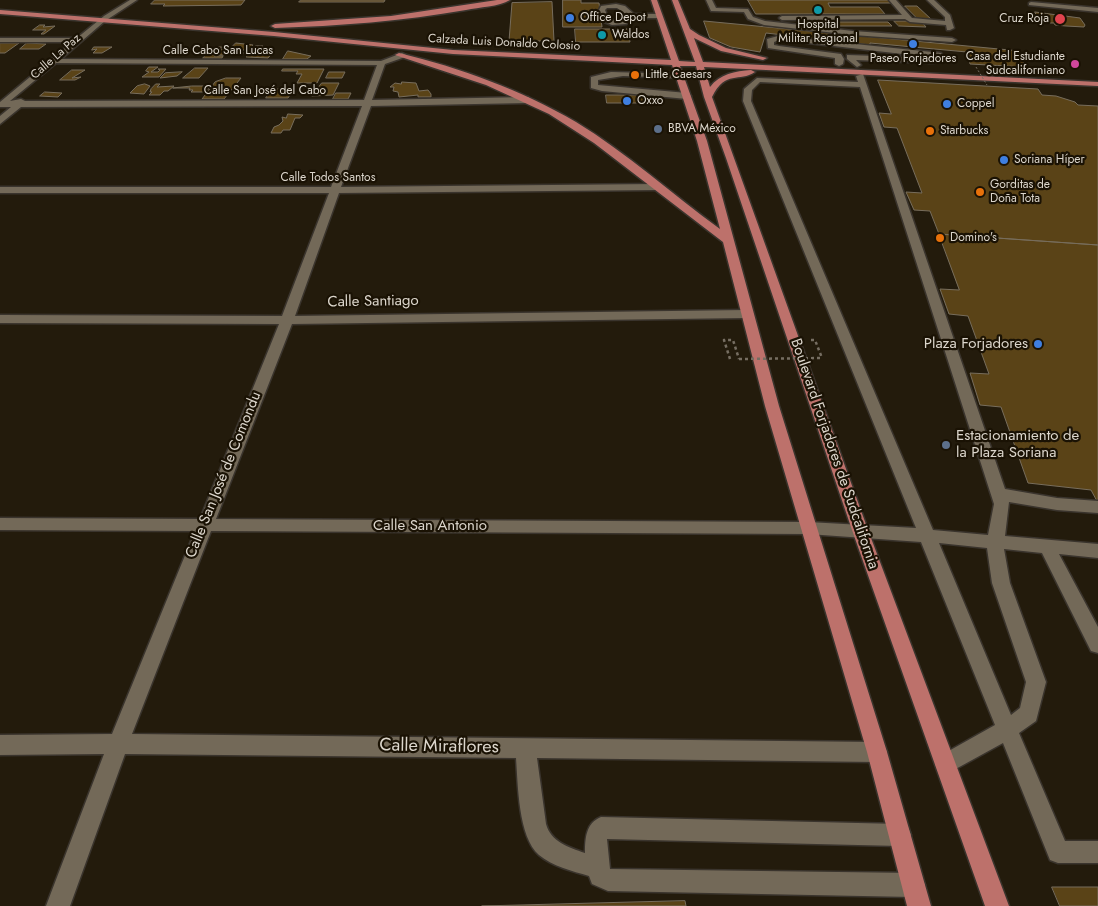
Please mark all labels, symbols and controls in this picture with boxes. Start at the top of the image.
marker: Hospital Militar Regional [812,4,824,16]
place label: Office Depot [580,11,646,25]
marker: Office Depot [564,12,576,24]
place label: Cruz Roja [999,12,1049,26]
marker: Cruz Roja [1053,12,1067,26]
place label: Hospital Militar Regional [778,18,858,46]
place label: Waldos [612,28,649,42]
marker: Waldos [596,29,608,41]
street label: Calle La Paz [28,31,84,83]
street label: Calzada Luis Donaldo Colosio [428,32,580,54]
marker: Paseo Forjadores [907,38,919,50]
street label: Calle Cabo San Lucas [163,44,273,58]
place label: Casa del Estudiante Sudcaliforniano [966,50,1065,78]
place label: Paseo Forjadores [870,52,956,66]
marker: Casa del Estudiante Sudcaliforniano [1069,58,1081,70]
place label: Little Caesars [645,68,712,82]
marker: Little Caesars [629,69,641,81]
street label: Calle San José del Cabo [204,84,326,98]
place label: Oxxo [637,94,663,108]
marker: Oxxo [621,95,633,107]
place label: Coppel [957,97,994,111]
marker: Coppel [941,98,953,110]
place label: BBVA México [668,122,736,136]
marker: BBVA México [652,123,664,135]
place label: Starbucks [940,124,988,138]
marker: Starbucks [924,125,936,137]
place label: Soriana Híper [1014,153,1085,167]
marker: Soriana Híper [998,154,1010,166]
street label: Calle Todos Santos [281,171,375,185]
place label: Gorditas de Doña Tota [990,178,1050,206]
marker: Gorditas de Doña Tota [974,186,986,198]
place label: Domino's [950,231,997,245]
marker: Domino's [934,232,946,244]
street label: Calle Santiago [327,292,419,312]
place label: Plaza Forjadores [924,335,1028,353]
street label: Boulevard Forjadores de Sudcalifornia [786,336,882,572]
marker: Plaza Forjadores [1032,338,1044,350]
street label: Calle San José de Comondu [182,389,266,561]
place label: Estacionamiento de la Plaza Soriana [956,427,1079,462]
marker: Estacionamiento de la Plaza Soriana [940,439,952,451]
street label: Calle San Antonio [373,517,487,535]
street label: Calle Miraflores [379,735,499,759]

